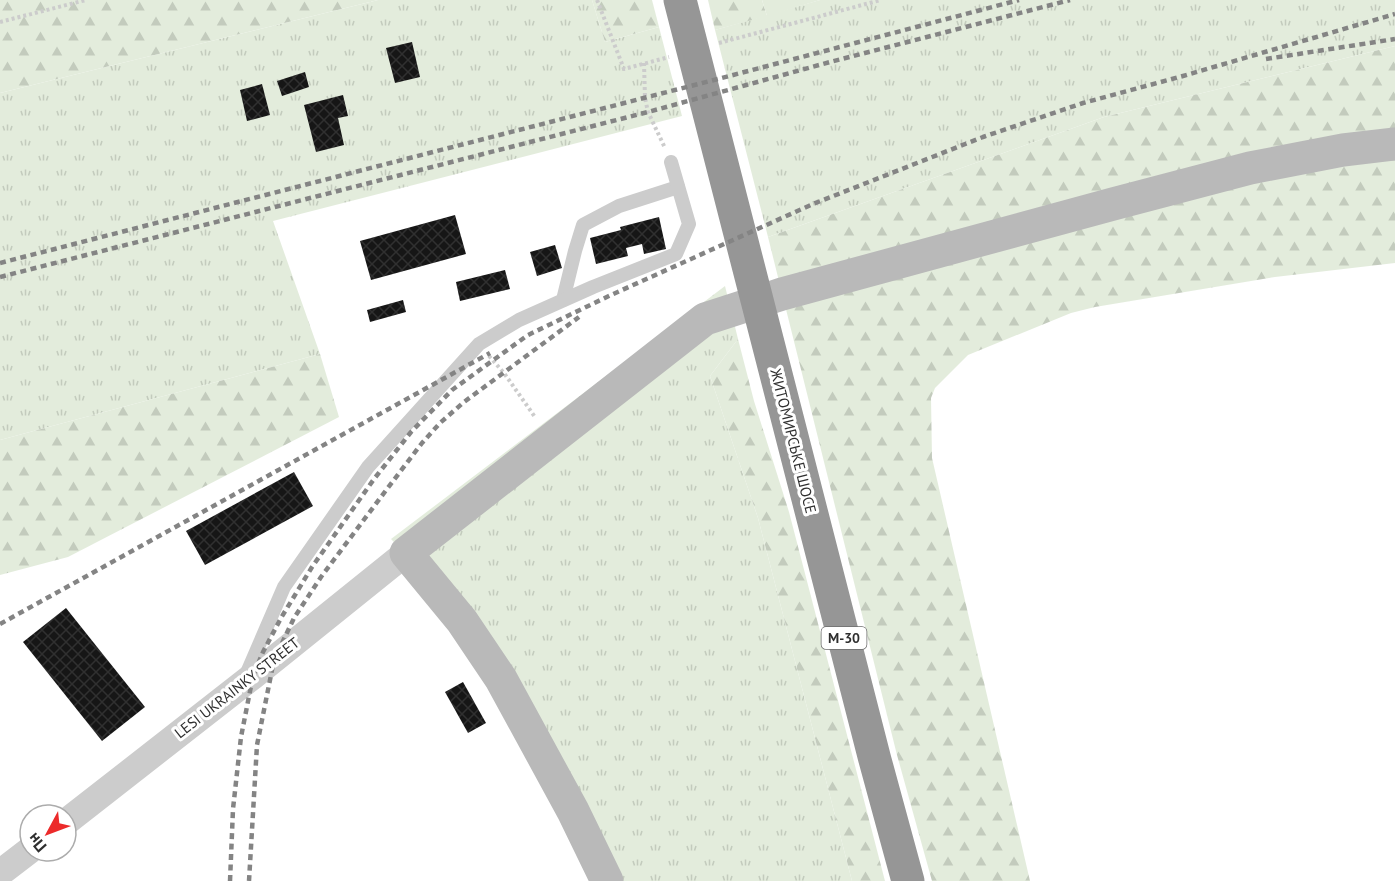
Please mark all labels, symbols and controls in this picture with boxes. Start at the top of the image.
street label: ЖИТОМИРСЬКЕ ШОСЕ [766,366,821,515]
road number: М-30 [822,627,866,649]
street label: LESI UKRAINKY STREET [170,633,303,742]
north arrow [18,803,78,863]
text: Пн [23,829,50,857]

